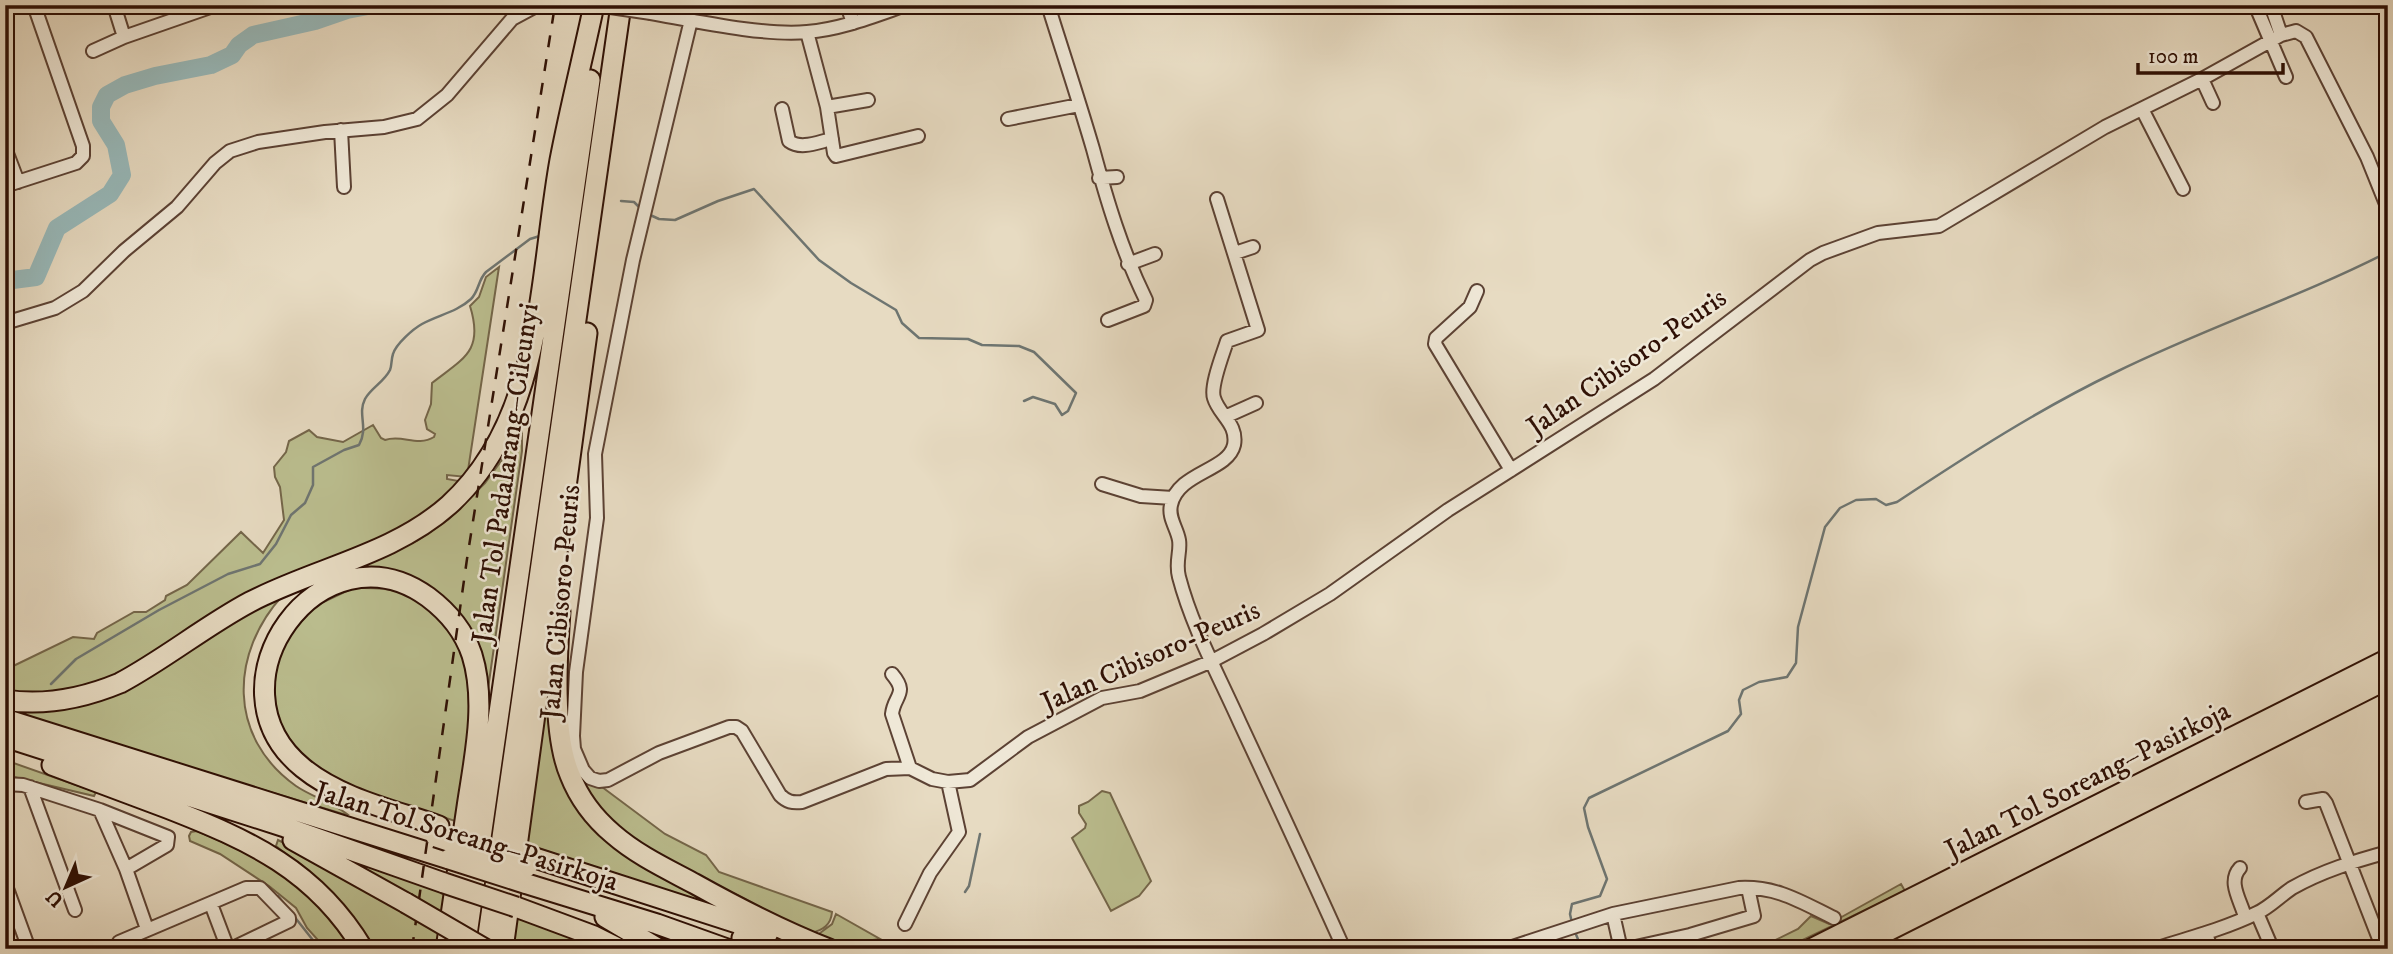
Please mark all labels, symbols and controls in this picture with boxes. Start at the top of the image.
scale bar [2138,32,2283,76]
text: 100 m [2148,44,2199,70]
street label: Jalan Cibisoro-Peuris [1518,280,1733,446]
street label: Jalan Tol Padalarang–Cileunyi [464,301,547,649]
street label: Jalan Cibisoro-Peuris [533,483,588,724]
street label: Jalan Cibisoro-Peuris [1033,592,1265,722]
street label: Jalan Tol Soreang–Pasirkoja [1936,693,2236,869]
street label: Jalan Tol Soreang–Pasirkoja [308,773,623,899]
north arrow [32,852,102,922]
text: U [42,885,69,912]

